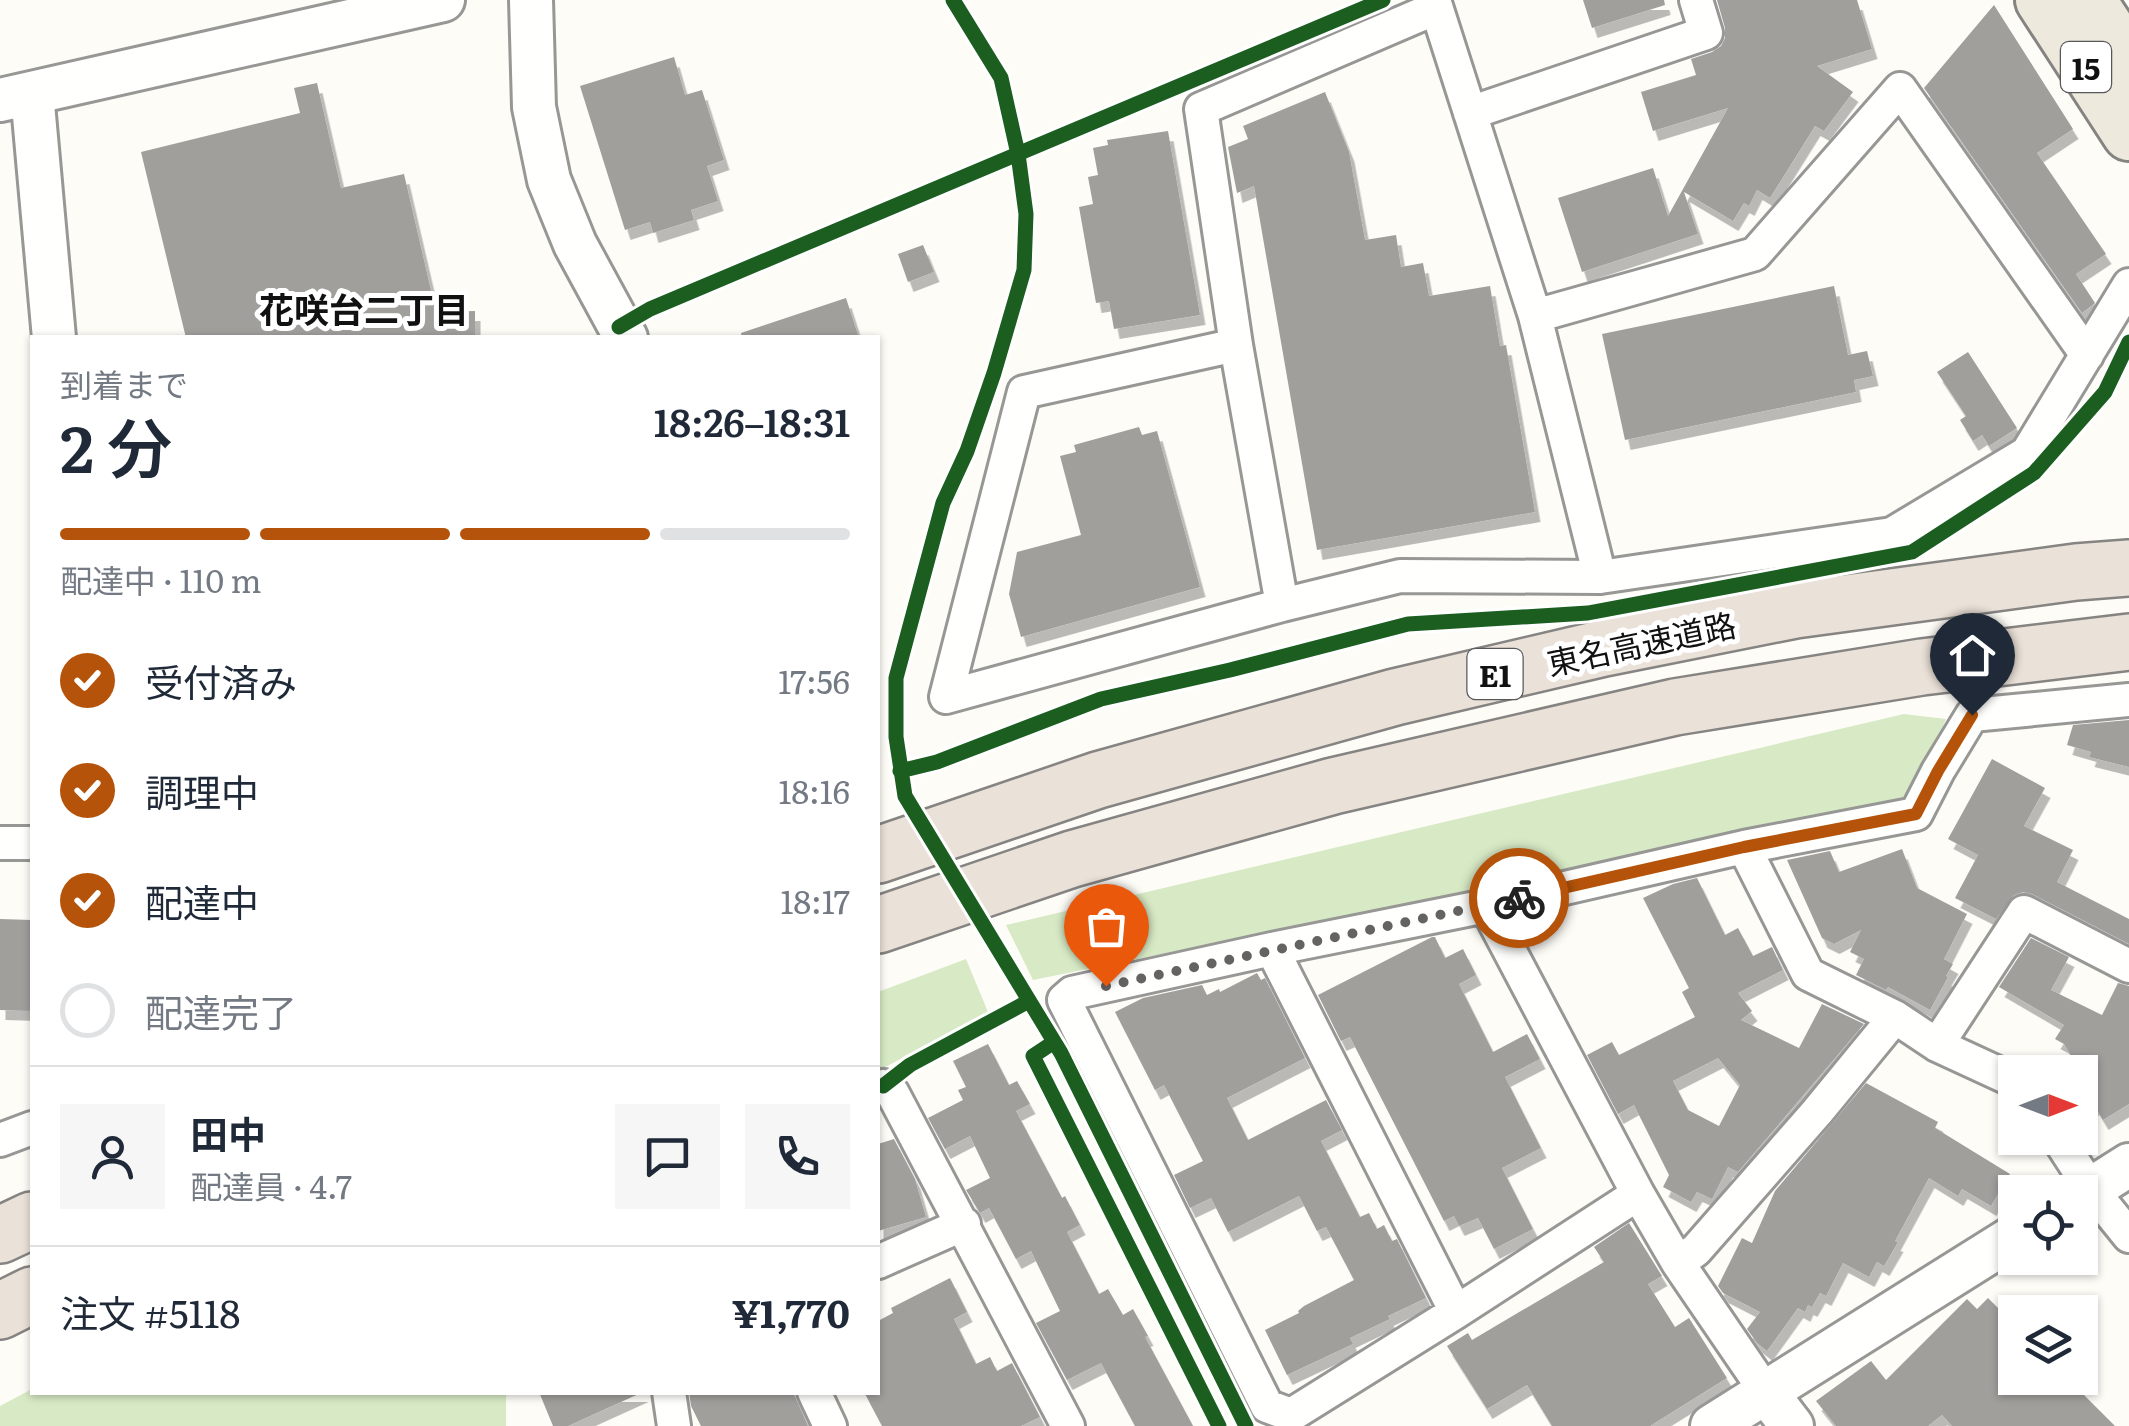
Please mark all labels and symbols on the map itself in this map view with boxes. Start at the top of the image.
road number: 15 [2061,42,2111,92]
district label: 花咲台二丁目 [259,282,469,334]
street label: 東名高速道路 [1542,599,1740,685]
pin [1930,613,2015,716]
road number: E1 [1468,649,1522,699]
courier [1469,848,1569,948]
pin [1064,884,1149,987]
north arrow [1998,1055,2098,1155]

